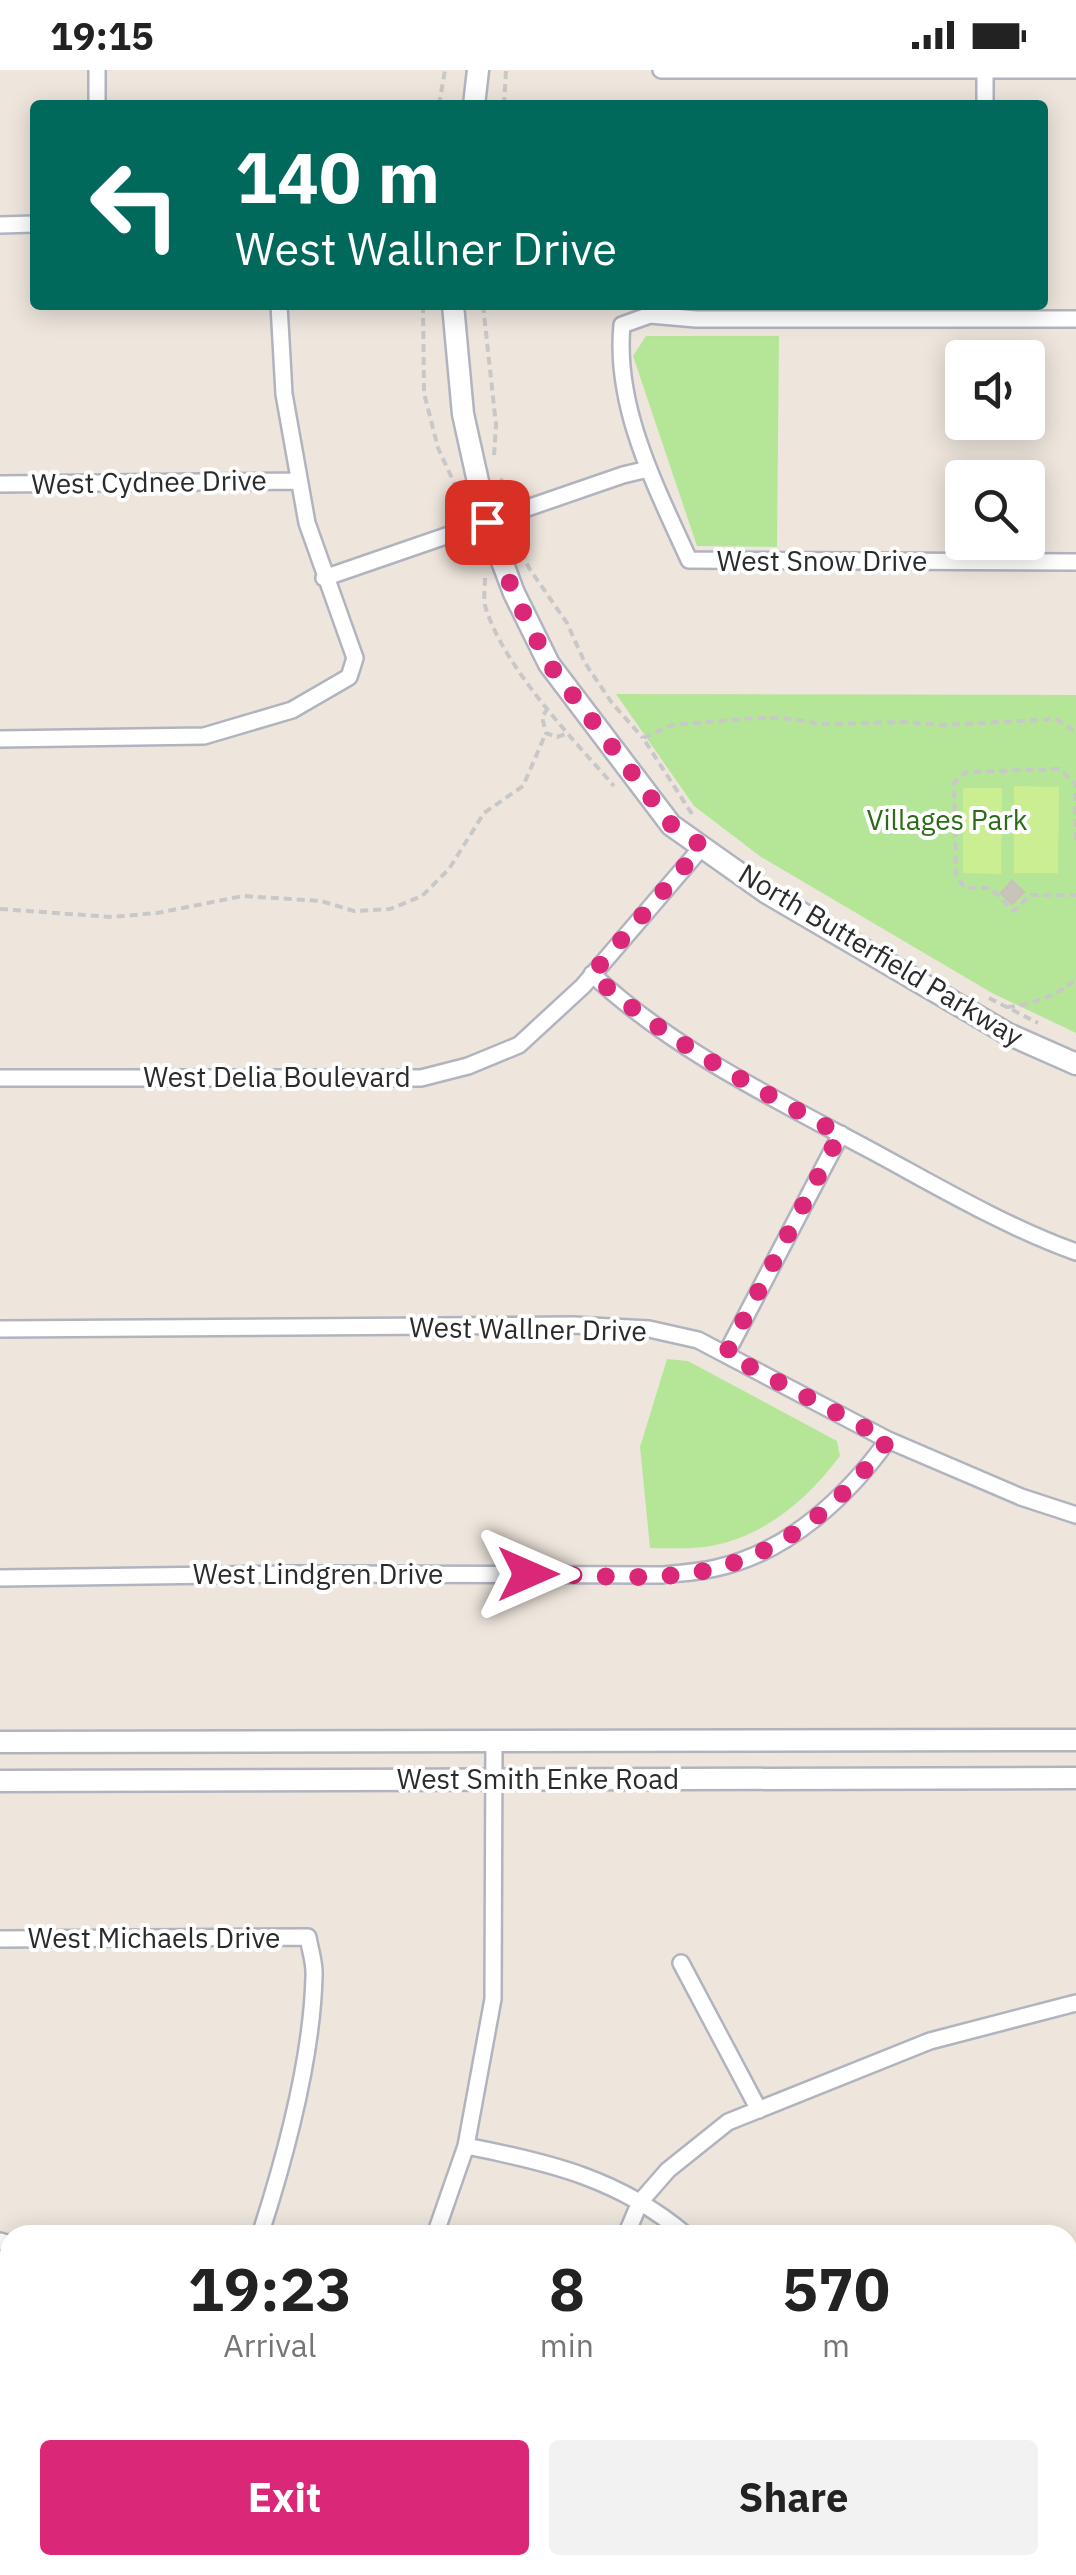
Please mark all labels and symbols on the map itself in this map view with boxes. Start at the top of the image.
street label: West Cydnee Drive [31,461,267,502]
pin [445,480,530,565]
street label: West Snow Drive [717,542,927,579]
park label: Villages Park [866,801,1028,838]
street label: North Butterfield Parkway [732,855,1030,1054]
street label: West Delia Boulevard [143,1058,411,1095]
street label: West Wallner Drive [409,1308,647,1349]
position arrow [476,1522,580,1626]
street label: West Lindgren Drive [193,1555,443,1592]
street label: West Smith Enke Road [397,1760,679,1797]
street label: West Michaels Drive [28,1919,280,1956]

